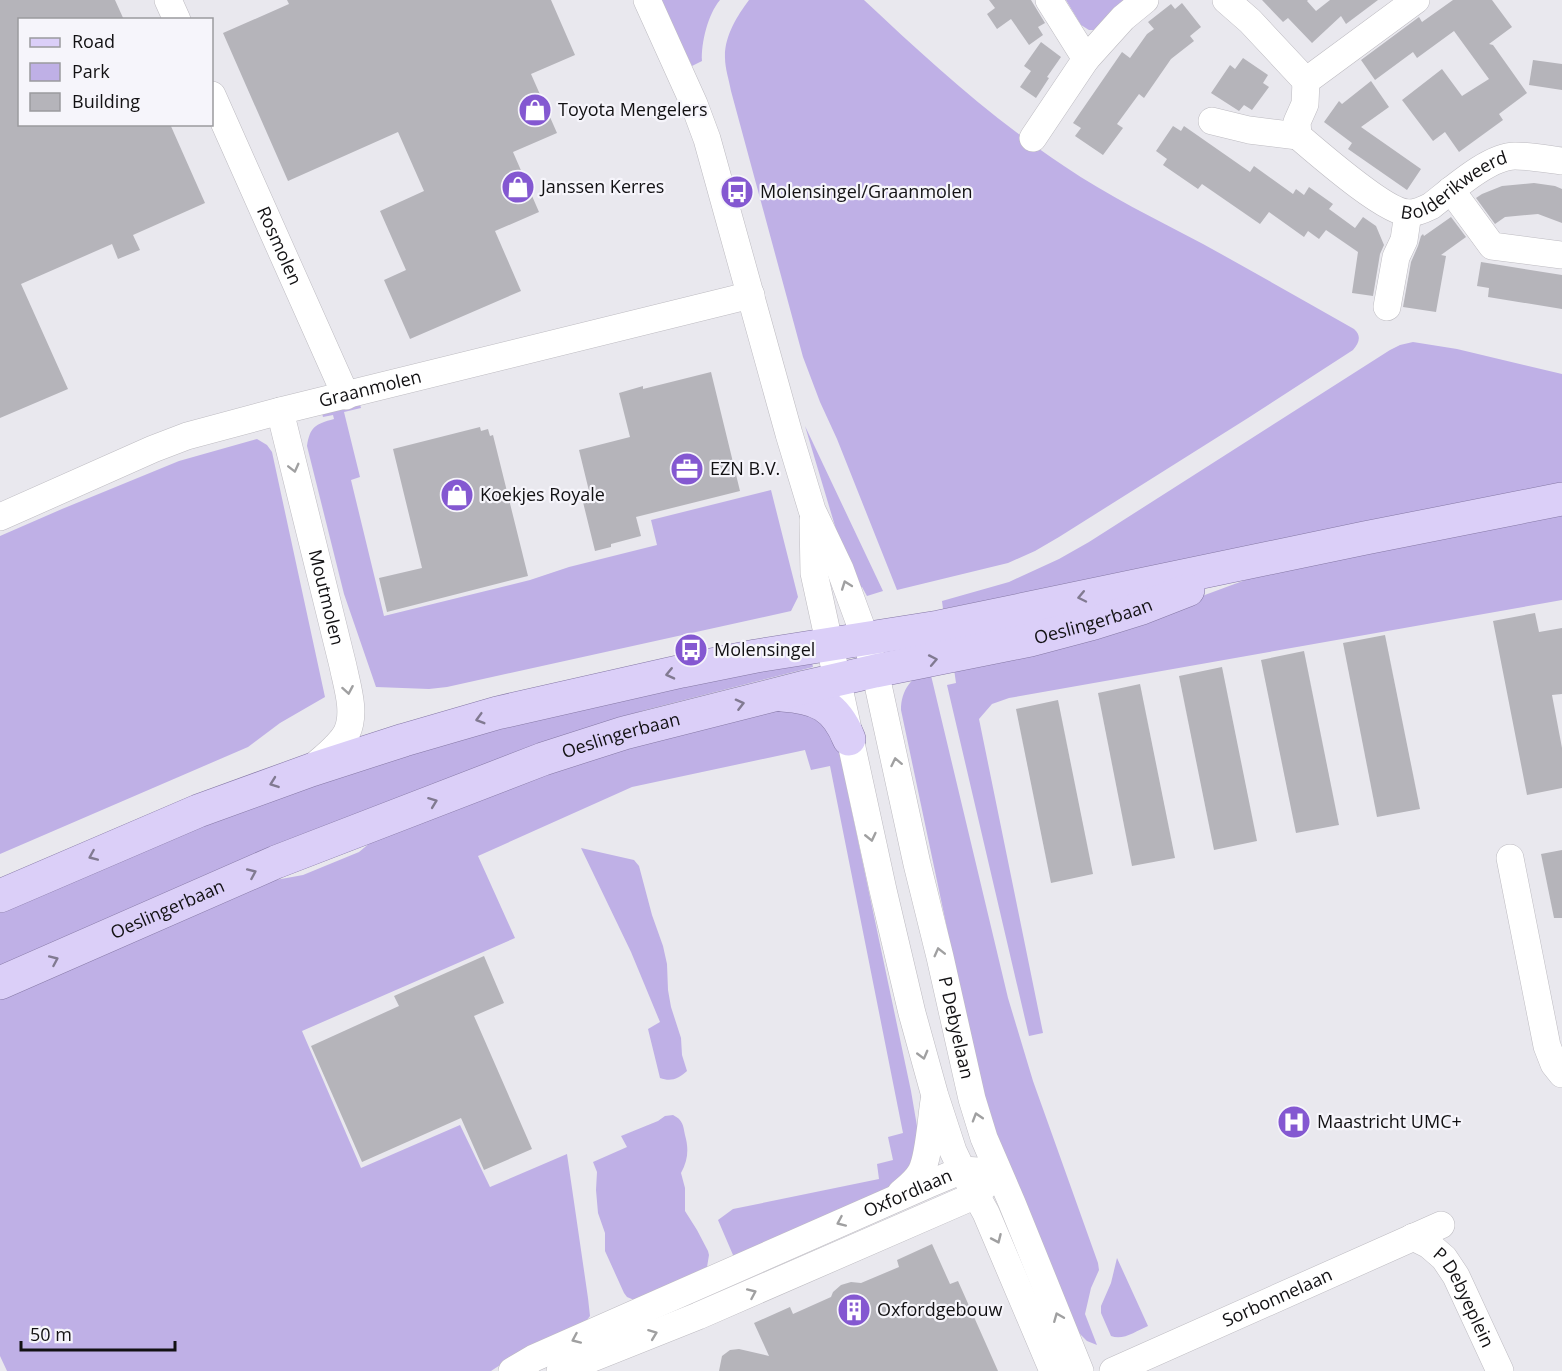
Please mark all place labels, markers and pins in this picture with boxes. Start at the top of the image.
shop icon: Toyota Mengelers [517,92,553,128]
place label: Toyota Mengelers [558,97,707,121]
shop icon: Janssen Kerres [500,169,536,205]
place label: Janssen Kerres [539,174,664,198]
bus stop icon: Molensingel/Graanmolen [719,174,755,210]
place label: Molensingel/Graanmolen [760,179,973,203]
office icon: EZN B.V. [669,451,705,487]
place label: EZN B.V. [710,456,780,480]
shop icon: Koekjes Royale [439,477,475,513]
place label: Koekjes Royale [480,482,605,506]
bus stop icon: Molensingel [673,632,709,668]
place label: Molensingel [714,637,815,661]
hospital icon: Maastricht UMC+ [1276,1104,1312,1140]
place label: Maastricht UMC+ [1317,1109,1462,1133]
building icon: Oxfordgebouw [836,1292,872,1328]
place label: Oxfordgebouw [877,1297,1002,1321]

